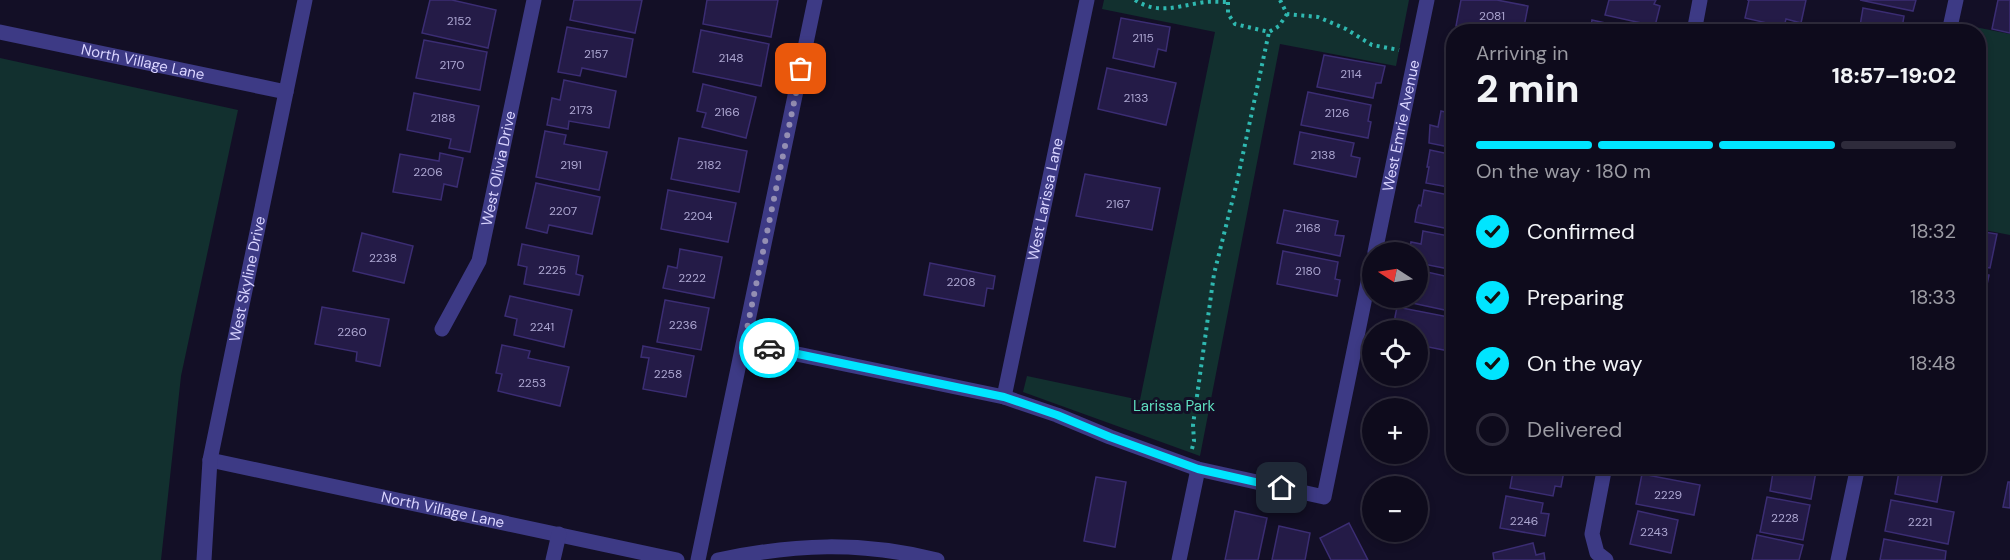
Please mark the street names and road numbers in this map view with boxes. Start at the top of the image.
street label: North Village Lane [79,39,206,85]
street label: West Emrie Avenue [1378,58,1424,193]
street label: West Olivia Drive [477,109,520,228]
street label: West Larissa Lane [1023,136,1068,263]
street label: West Skyline Drive [225,214,270,344]
street label: North Village Lane [379,487,506,533]

